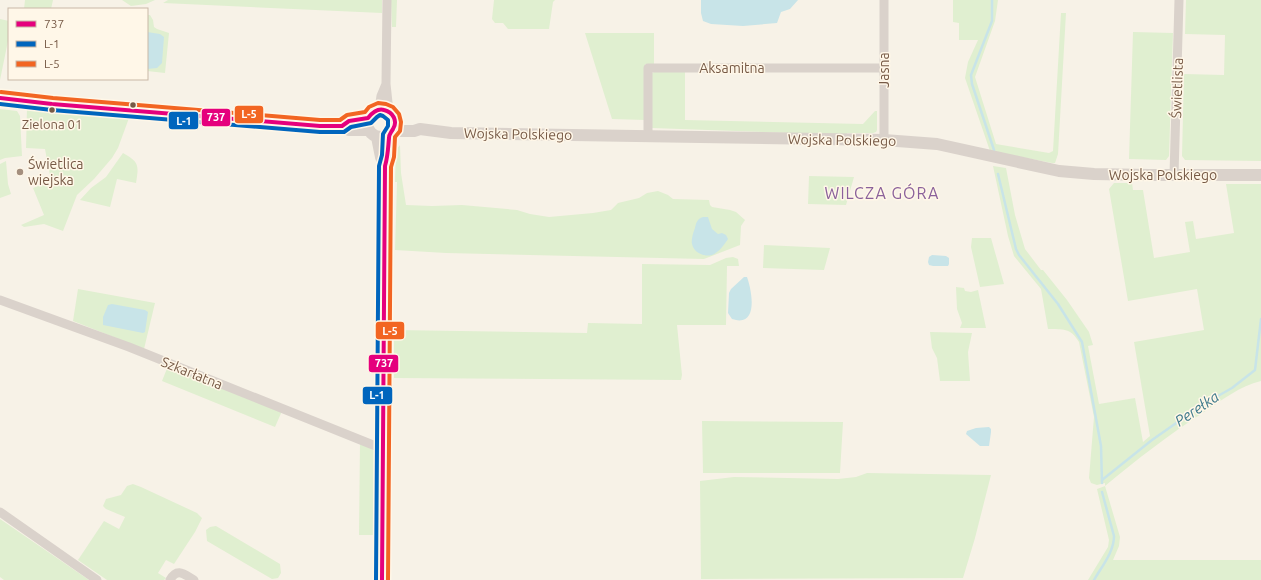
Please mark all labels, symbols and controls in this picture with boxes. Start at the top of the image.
legend [8,8,148,80]
text: 737 [44,17,64,30]
text: L-1 [44,37,60,50]
street label: Jasna [876,52,892,88]
text: L-5 [44,57,60,70]
street label: Świetlista [1167,57,1186,119]
street label: Aksamitna [699,60,765,76]
unlabelled marker [128,100,138,110]
marker: Zielona 01 [47,105,57,115]
line badge: L-5 [234,105,264,124]
line badge: 737 [201,108,231,127]
text: L-5 [241,108,257,120]
line badge: L-1 [168,111,199,130]
text: 737 [207,111,225,123]
text: L-1 [176,115,192,127]
place label: Zielona 01 [22,117,82,131]
street label: Wojska Polskiego [464,125,572,143]
street label: Wojska Polskiego [788,131,896,149]
place label: Świetlica wiejska [28,155,84,188]
marker: Świetlica wiejska [15,167,25,177]
street label: Wojska Polskiego [1109,167,1217,183]
district label: WILCZA GÓRA [825,183,939,202]
line badge: L-5 [375,321,405,340]
text: L-5 [382,325,398,337]
street label: Szkarłatna [159,353,225,393]
line badge: 737 [368,354,399,373]
text: 737 [375,357,393,369]
line badge: L-1 [362,386,393,405]
water label: Perełka [1171,388,1222,429]
text: L-1 [369,389,385,401]

